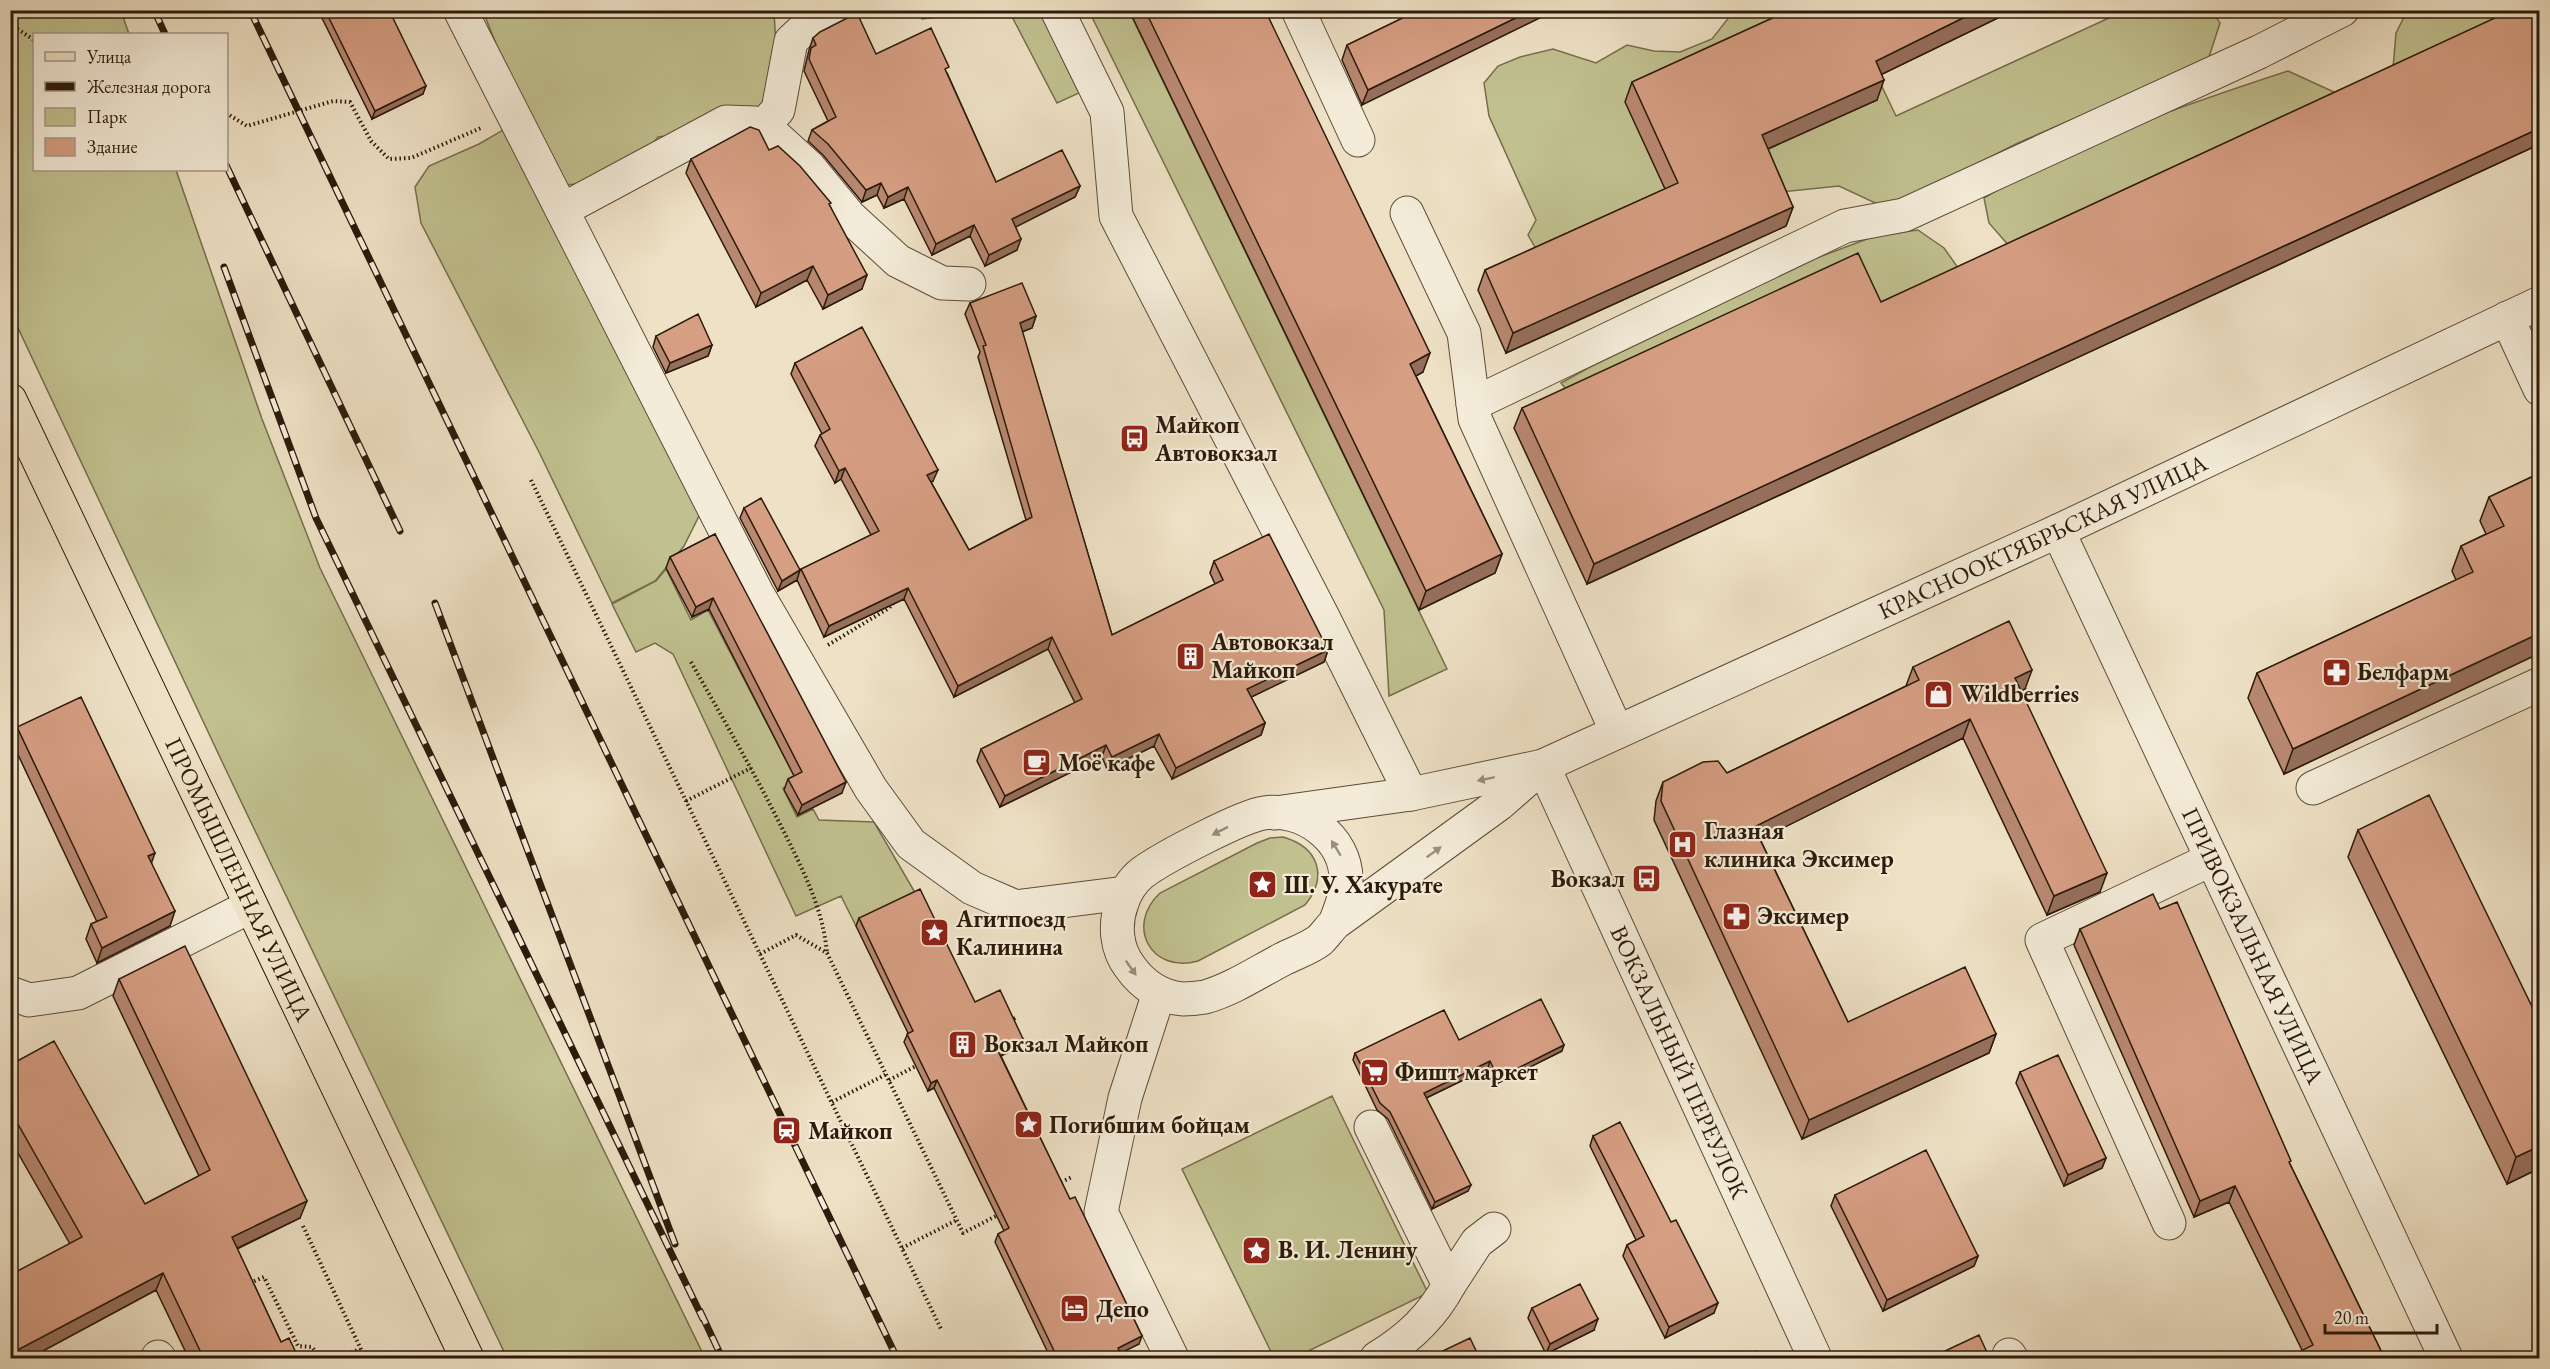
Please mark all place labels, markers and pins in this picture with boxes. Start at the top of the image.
place label: Майкоп Автовокзал [1154,409,1278,468]
bus stop icon: Майкоп Автовокзал [1118,423,1150,455]
place label: Автовокзал Майкоп [1210,626,1334,685]
building icon: Автовокзал Майкоп [1174,640,1206,672]
pharmacy icon: Белфарм [2320,656,2352,688]
place label: Белфарм [2357,656,2449,687]
shop icon: Wildberries [1923,678,1955,710]
place label: Wildberries [1960,678,2079,709]
cafe icon: Моё кафе [1021,747,1053,779]
place label: Моё кафе [1058,747,1155,778]
place label: Глазная клиника Эксимер [1704,815,1894,874]
hospital icon: Глазная клиника Эксимер [1667,829,1699,861]
place label: Вокзал [1551,863,1625,894]
bus stop icon: Вокзал [1630,863,1662,895]
place icon: Ш. У. Хакурате [1247,869,1279,901]
place label: Ш. У. Хакурате [1284,869,1443,901]
pharmacy icon: Эксимер [1720,900,1752,932]
place label: Эксимер [1757,900,1849,931]
place label: Агитпоезд Калинина [955,903,1066,962]
place icon: Агитпоезд Калинина [919,917,951,949]
building icon: Вокзал Майкоп [947,1028,979,1060]
place label: Вокзал Майкоп [984,1028,1149,1059]
supermarket icon: Фишт маркет [1358,1056,1390,1088]
place label: Фишт маркет [1395,1056,1538,1087]
place icon: Погибшим бойцам [1012,1109,1044,1141]
place label: Погибшим бойцам [1049,1109,1250,1140]
station icon: Майкоп [771,1115,803,1147]
place label: Майкоп [808,1115,893,1146]
place icon: В. И. Ленину [1241,1234,1273,1266]
place label: В. И. Ленину [1278,1234,1418,1266]
hotel icon: Депо [1059,1293,1091,1325]
place label: Депо [1096,1293,1149,1324]

